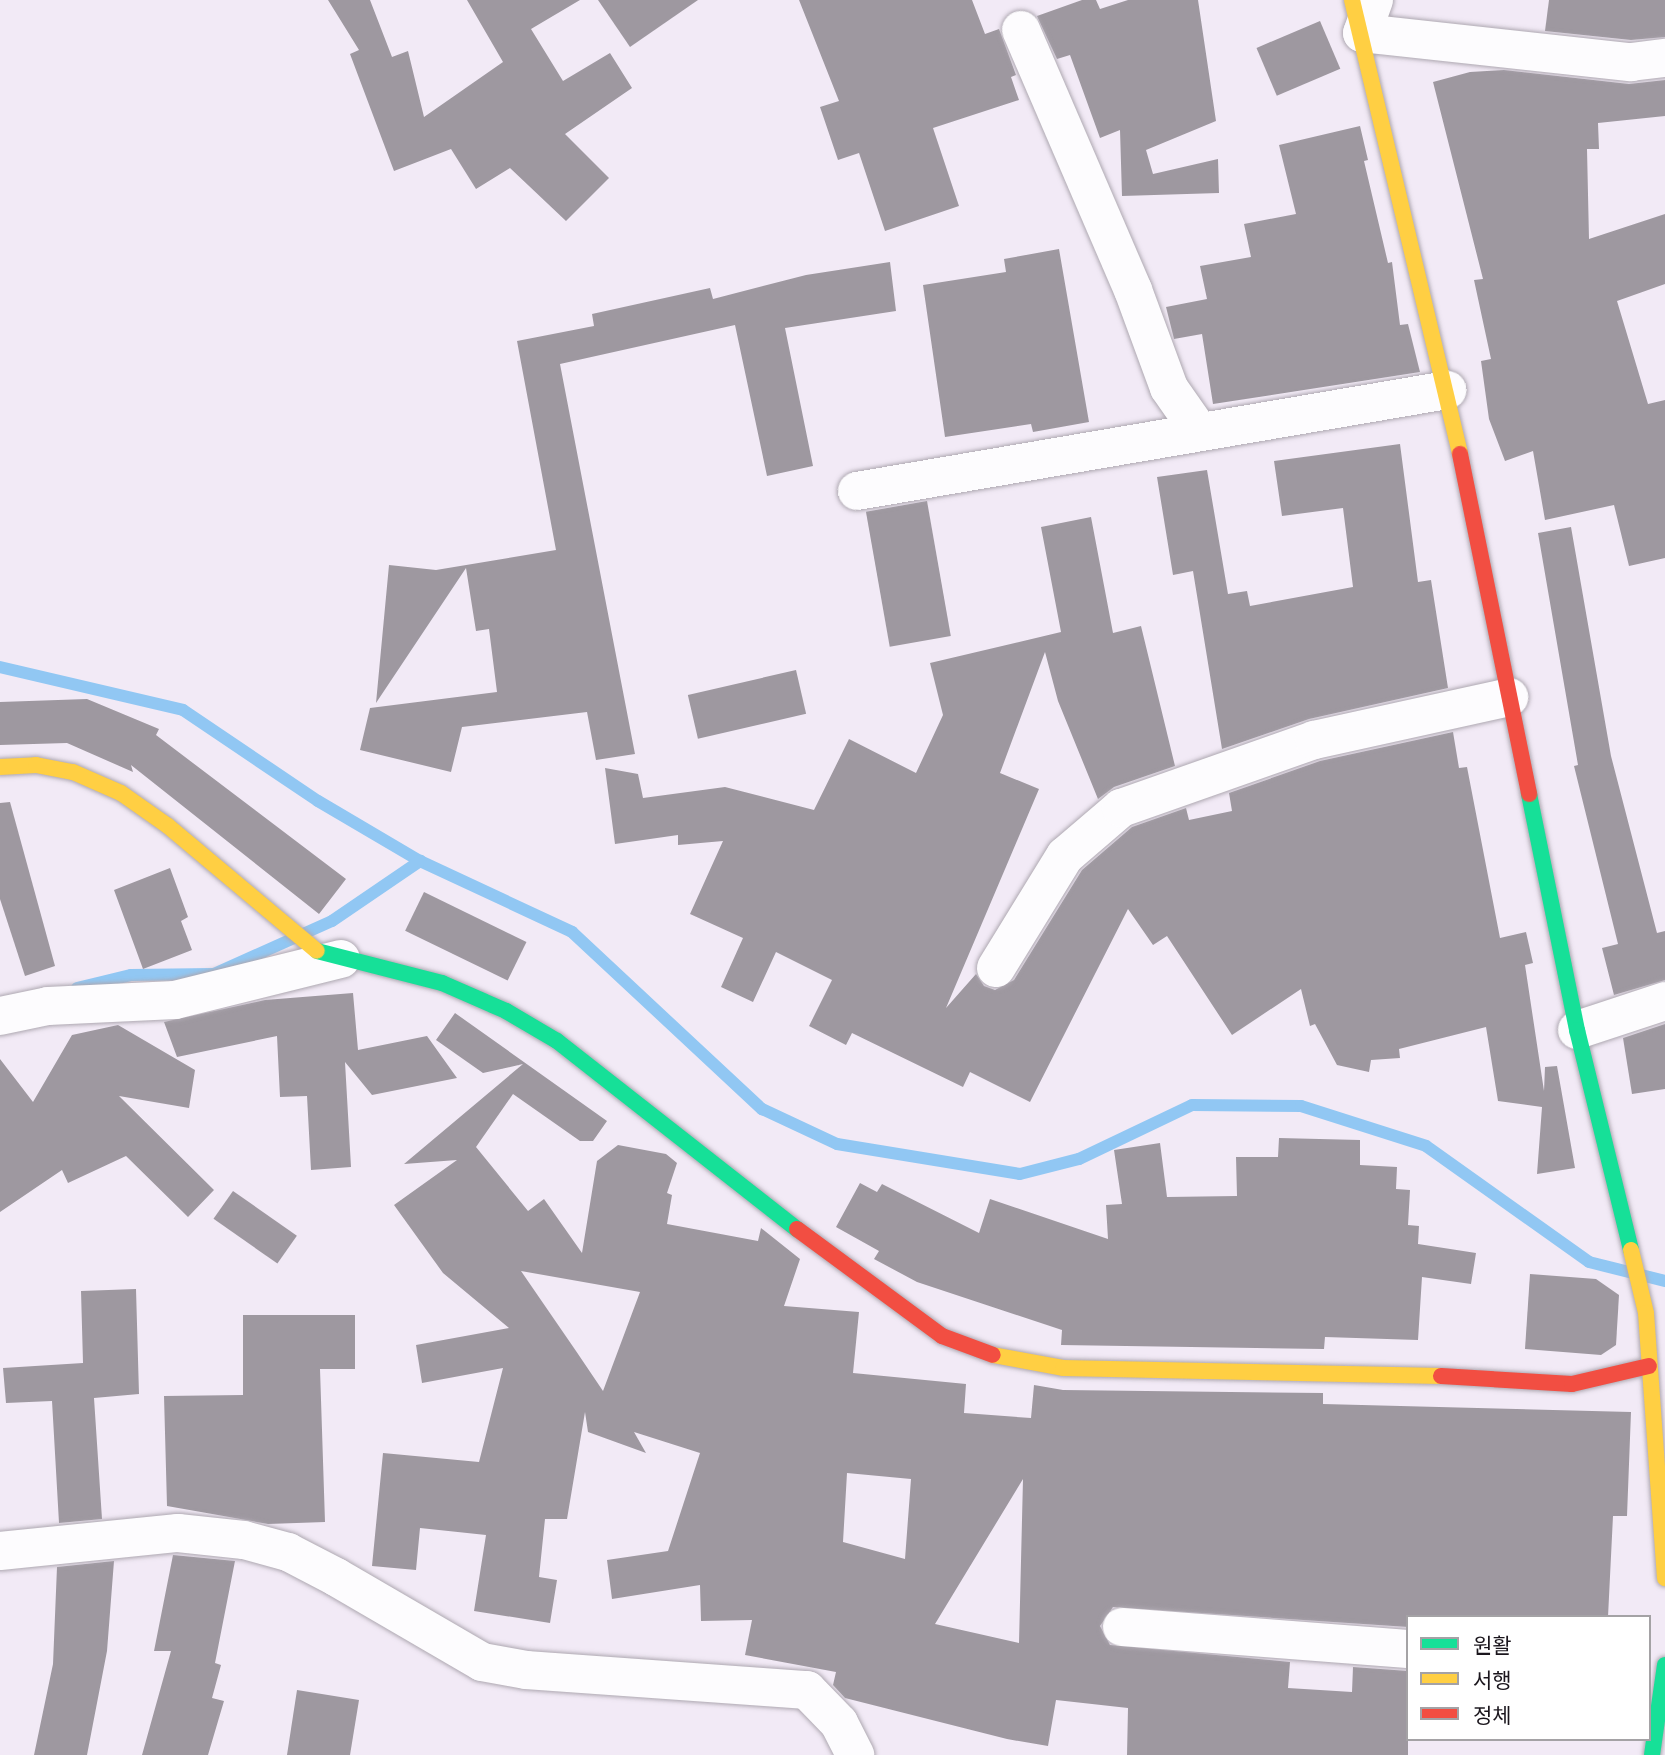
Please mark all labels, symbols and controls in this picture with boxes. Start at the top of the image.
legend [1406,1615,1651,1741]
text: 원활 [1473,1632,1512,1659]
text: 서행 [1473,1667,1512,1694]
text: 정체 [1473,1702,1512,1729]

